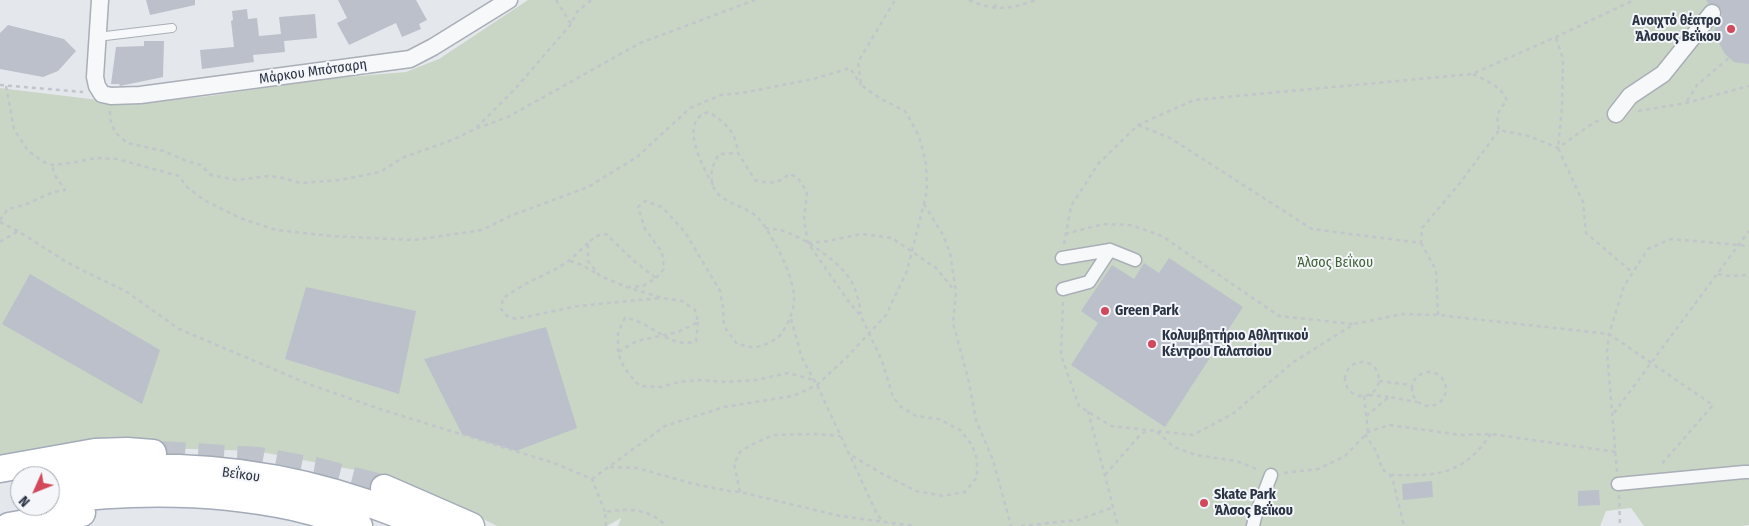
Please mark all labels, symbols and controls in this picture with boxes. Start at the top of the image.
place label: Ανοιχτό θέατρο Άλσους Βεΐκου [1632,13,1721,46]
marker: Ανοιχτό θέατρο Άλσους Βεΐκου [1725,23,1737,35]
street label: Μάρκου Μπότσαρη [258,56,368,88]
park label: Άλσος Βεΐκου [1297,255,1373,271]
place label: Green Park [1115,303,1179,319]
marker: Green Park [1099,305,1111,317]
place label: Κολυμβητήριο Αθλητικού Κέντρου Γαλατσίου [1162,328,1308,361]
marker: Κολυμβητήριο Αθλητικού Κέντρου Γαλατσίου [1146,338,1158,350]
street label: Βεΐκου [221,464,261,486]
north arrow [10,466,60,516]
place label: Skate Park Άλσος Βεΐκου [1214,487,1293,520]
text: N [16,492,34,510]
marker: Skate Park Άλσος Βεΐκου [1198,497,1210,509]

